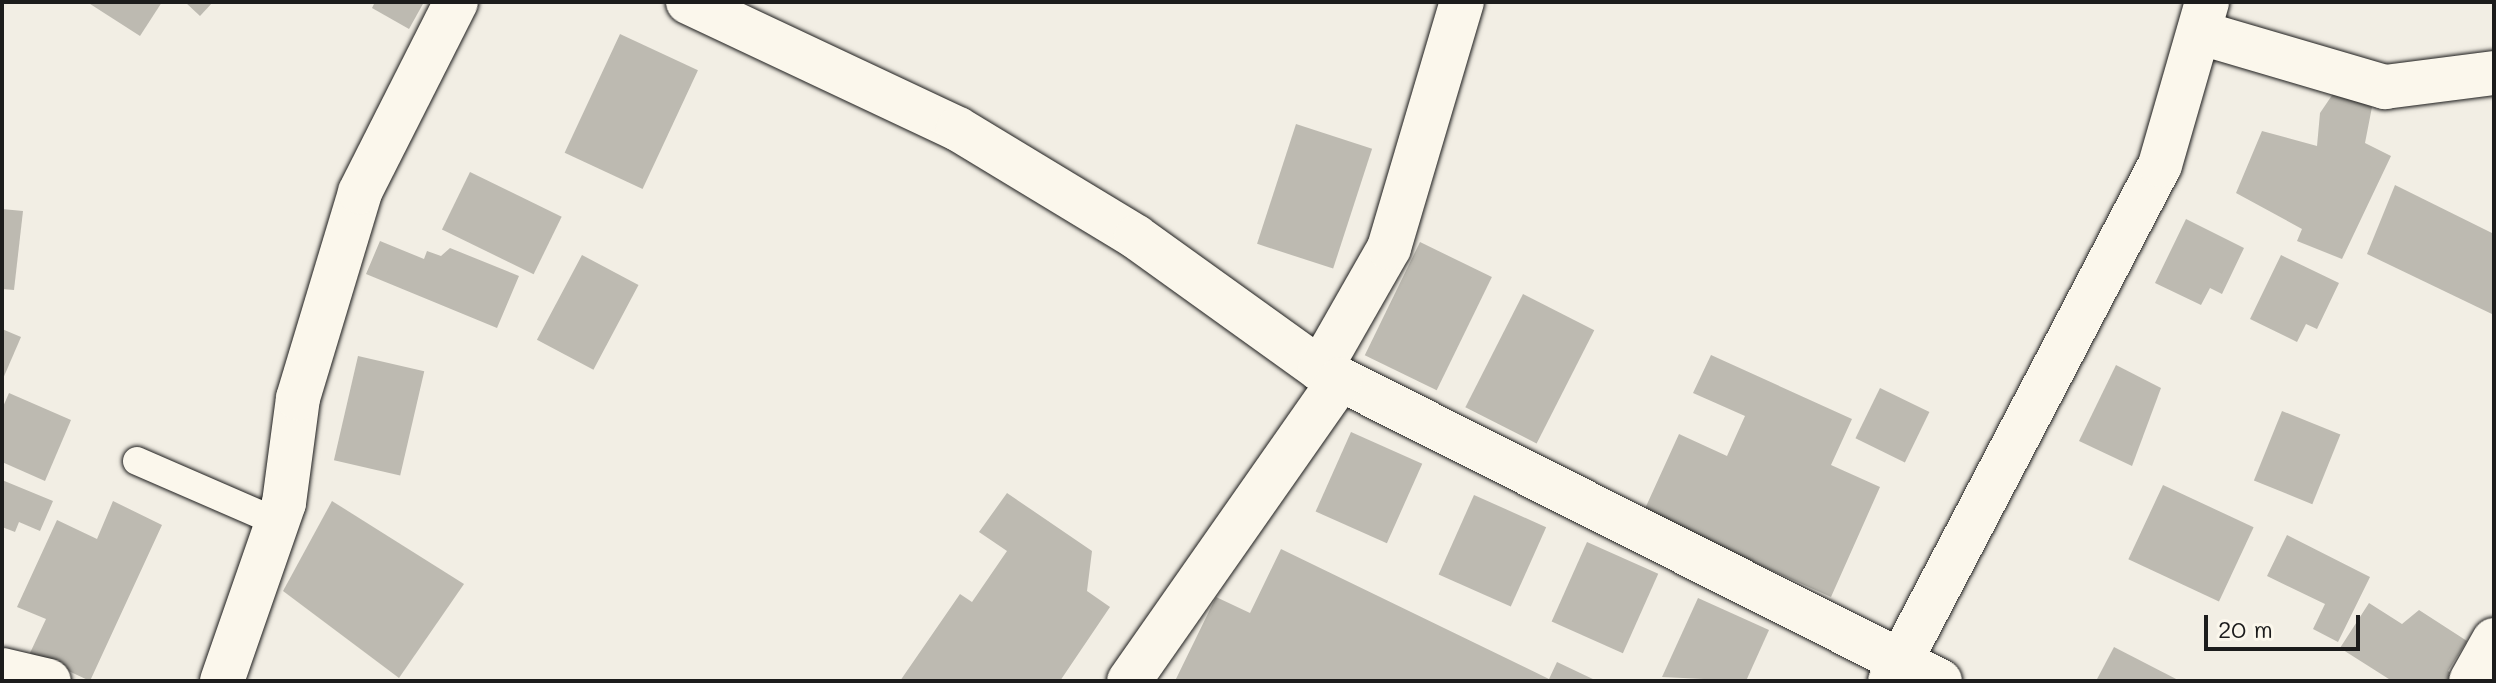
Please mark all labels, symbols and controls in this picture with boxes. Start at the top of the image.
scale bar [2208,599,2364,649]
text: 20 m [2218,613,2273,644]

